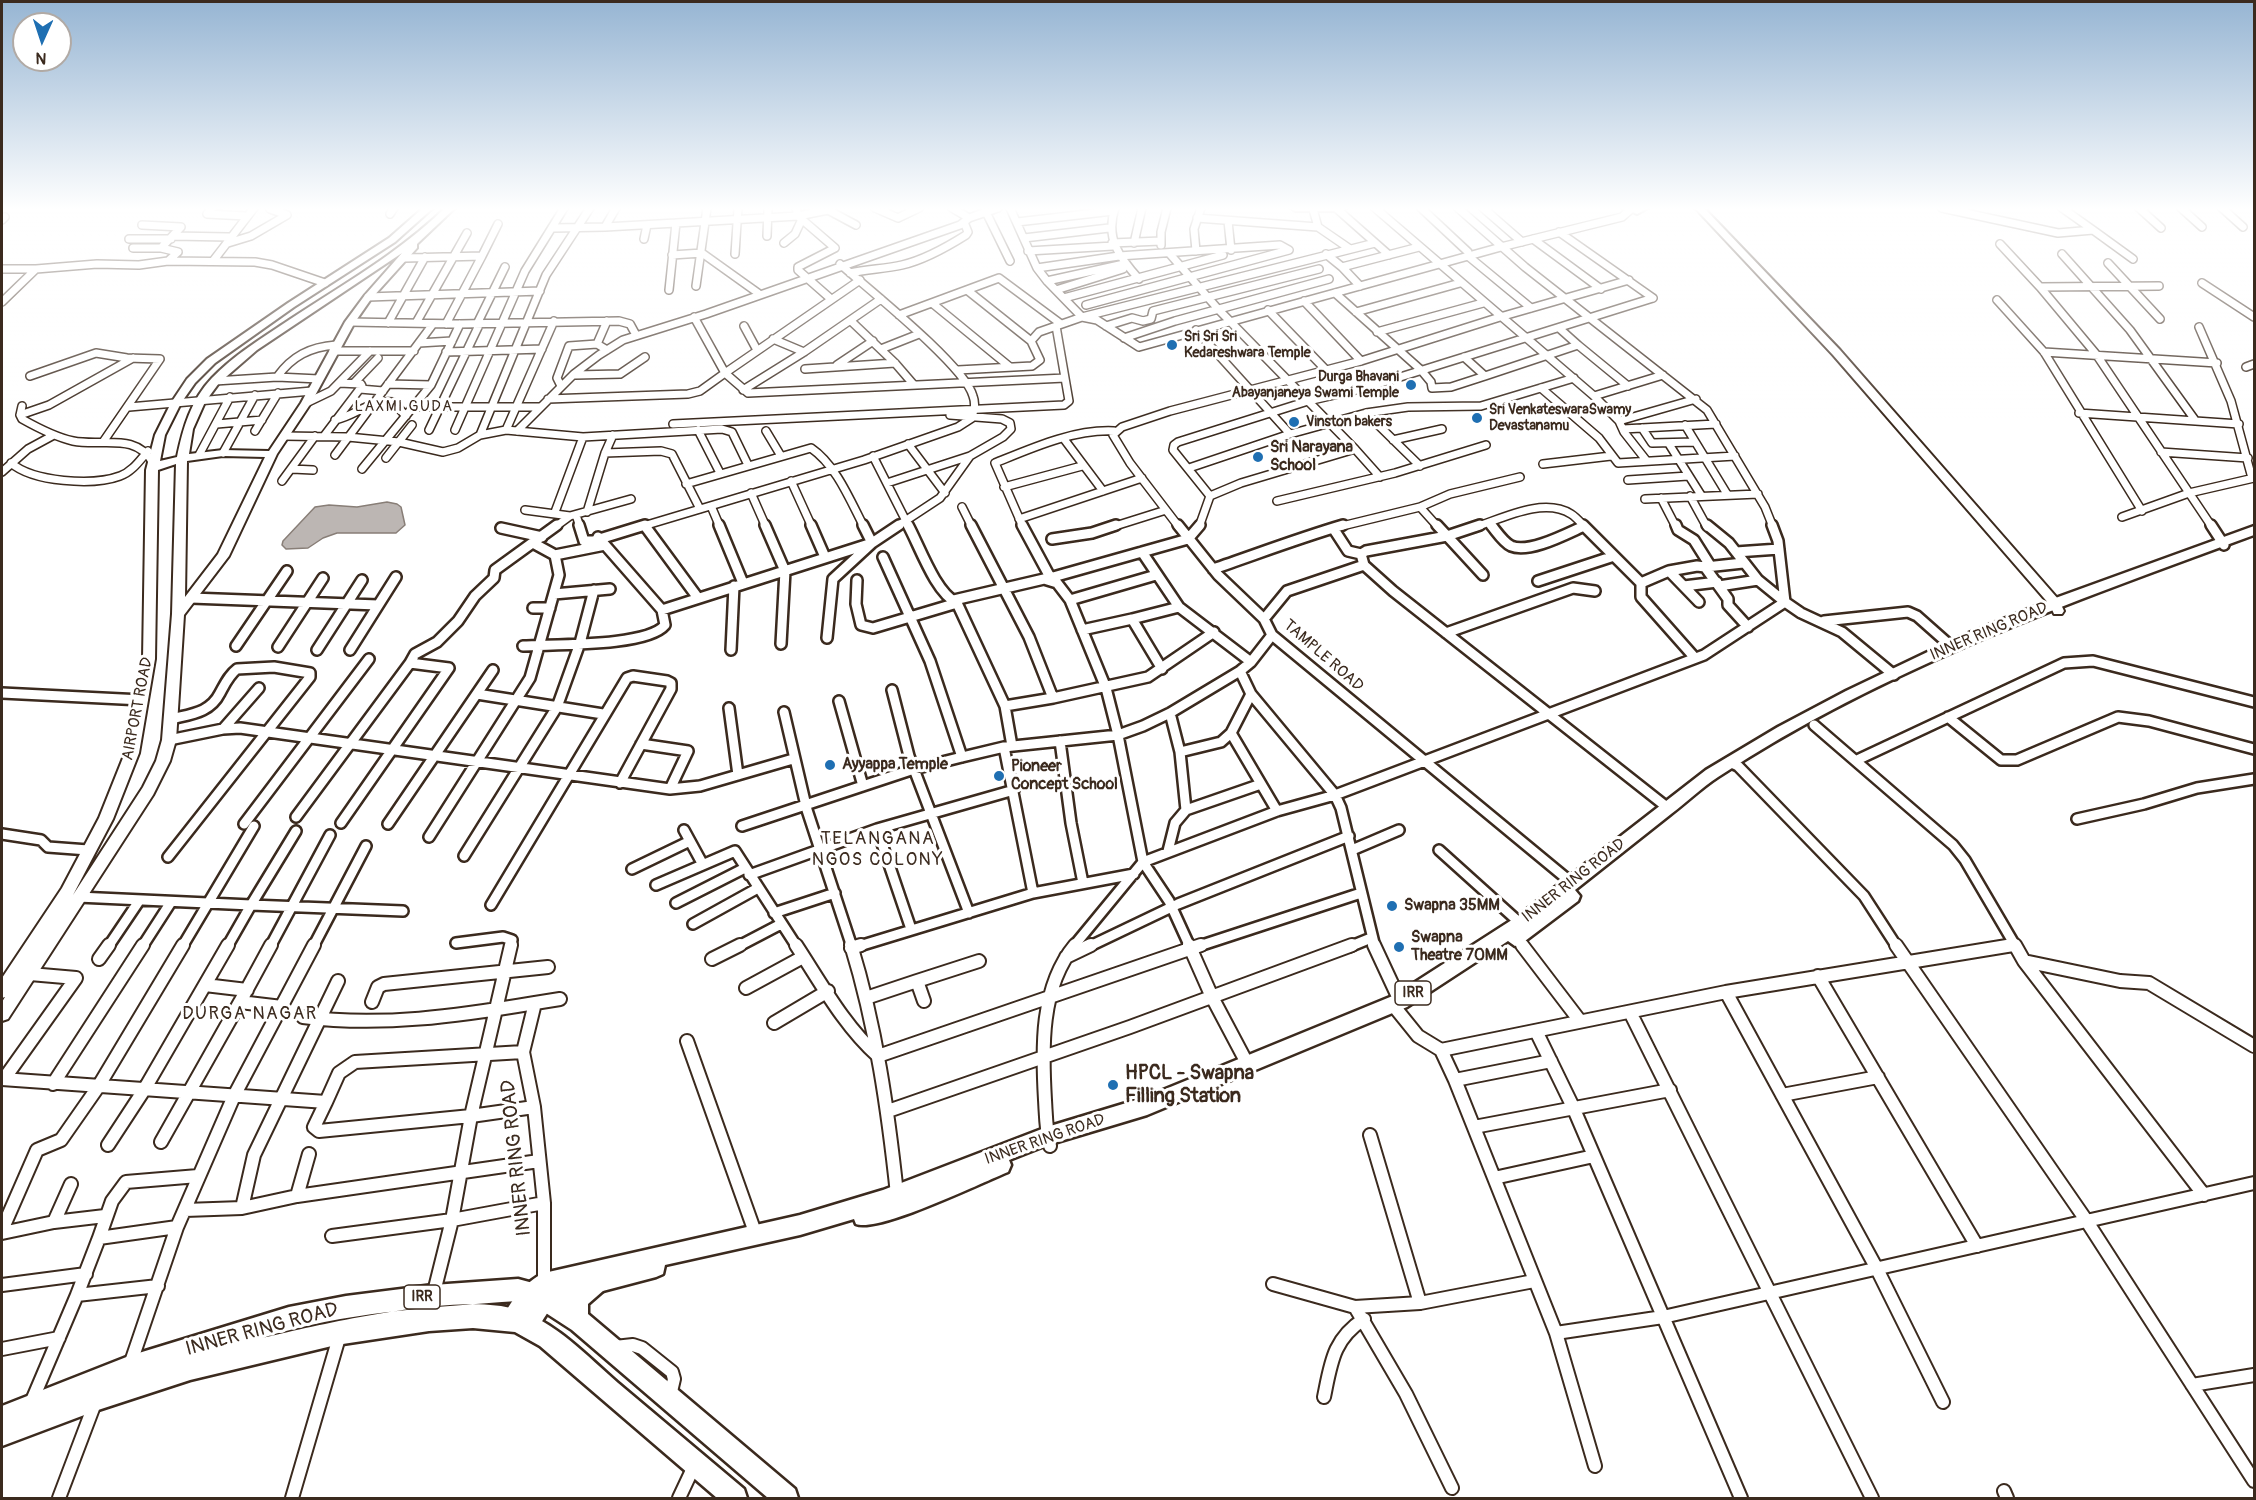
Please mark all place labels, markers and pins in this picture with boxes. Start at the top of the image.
place label: Sri Sri Sri Kedareshwara Temple [1184,329,1311,362]
marker: Sri Sri Sri Kedareshwara Temple [1165,338,1179,352]
place label: Durga Bhavani Abayanjaneya Swami Temple [1232,369,1399,402]
marker: Durga Bhavani Abayanjaneya Swami Temple [1404,378,1418,392]
place label: Sri VenkateswaraSwamy Devastanamu [1489,402,1631,434]
marker: Sri VenkateswaraSwamy Devastanamu [1470,411,1484,425]
place label: Vinston bakers [1306,414,1392,430]
marker: Vinston bakers [1287,415,1301,429]
place label: Sri Narayana School [1270,438,1353,476]
marker: Sri Narayana School [1251,450,1265,464]
place label: Ayyappa Temple [842,755,948,775]
place label: Pioneer Concept School [1011,757,1118,795]
marker: Ayyappa Temple [823,758,837,772]
marker: Pioneer Concept School [992,769,1006,783]
place label: Swapna 35MM [1404,896,1500,916]
marker: Swapna 35MM [1385,899,1399,913]
place label: Swapna Theatre 70MM [1411,928,1508,966]
marker: Swapna Theatre 70MM [1392,940,1406,954]
place label: HPCL - Swapna Filling Station [1125,1062,1254,1109]
marker: HPCL - Swapna Filling Station [1106,1078,1120,1092]

